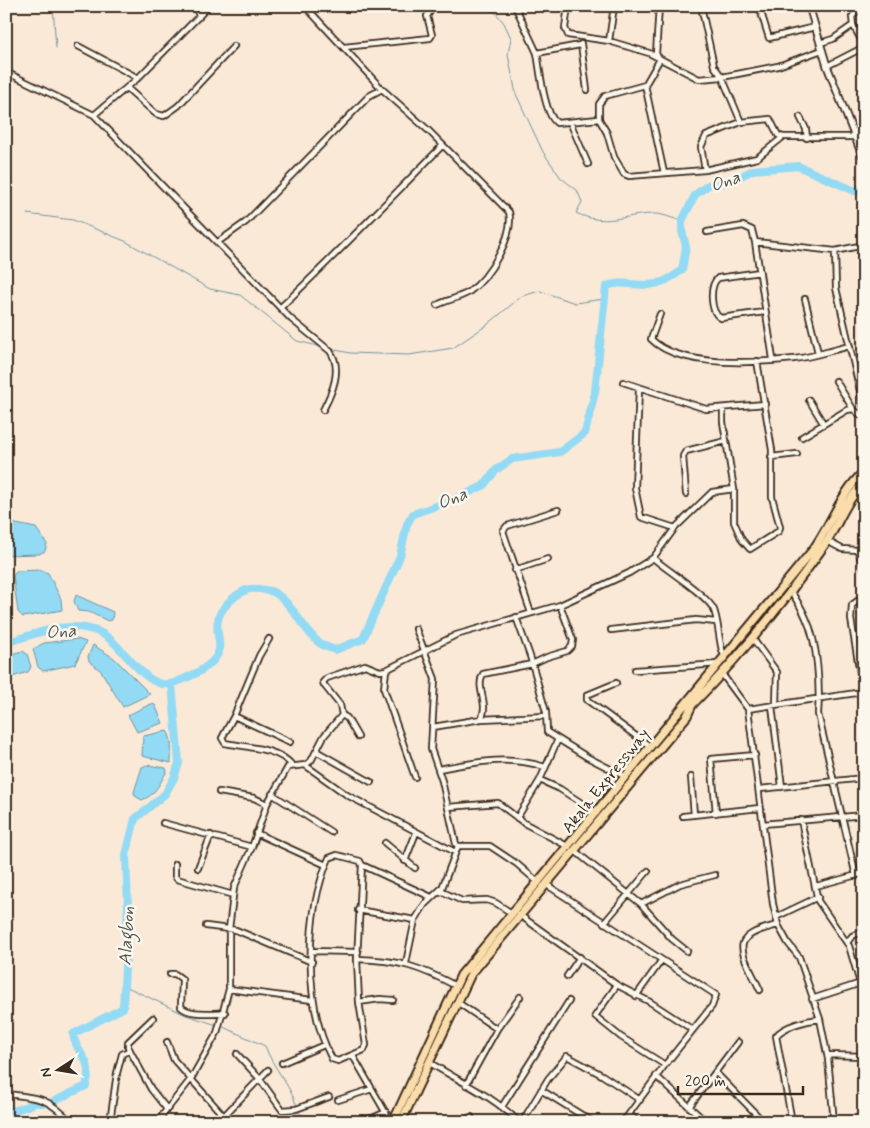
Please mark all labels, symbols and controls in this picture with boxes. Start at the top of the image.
water label: Ona [707,165,744,198]
water label: Ona [434,482,471,516]
water label: Ona [45,619,77,645]
street label: Akala Expressway [558,724,655,837]
water label: Alagbon [113,906,143,966]
north arrow [32,1046,82,1096]
scale bar [678,1063,802,1095]
text: N [36,1066,56,1079]
text: 200 m [685,1072,726,1092]

